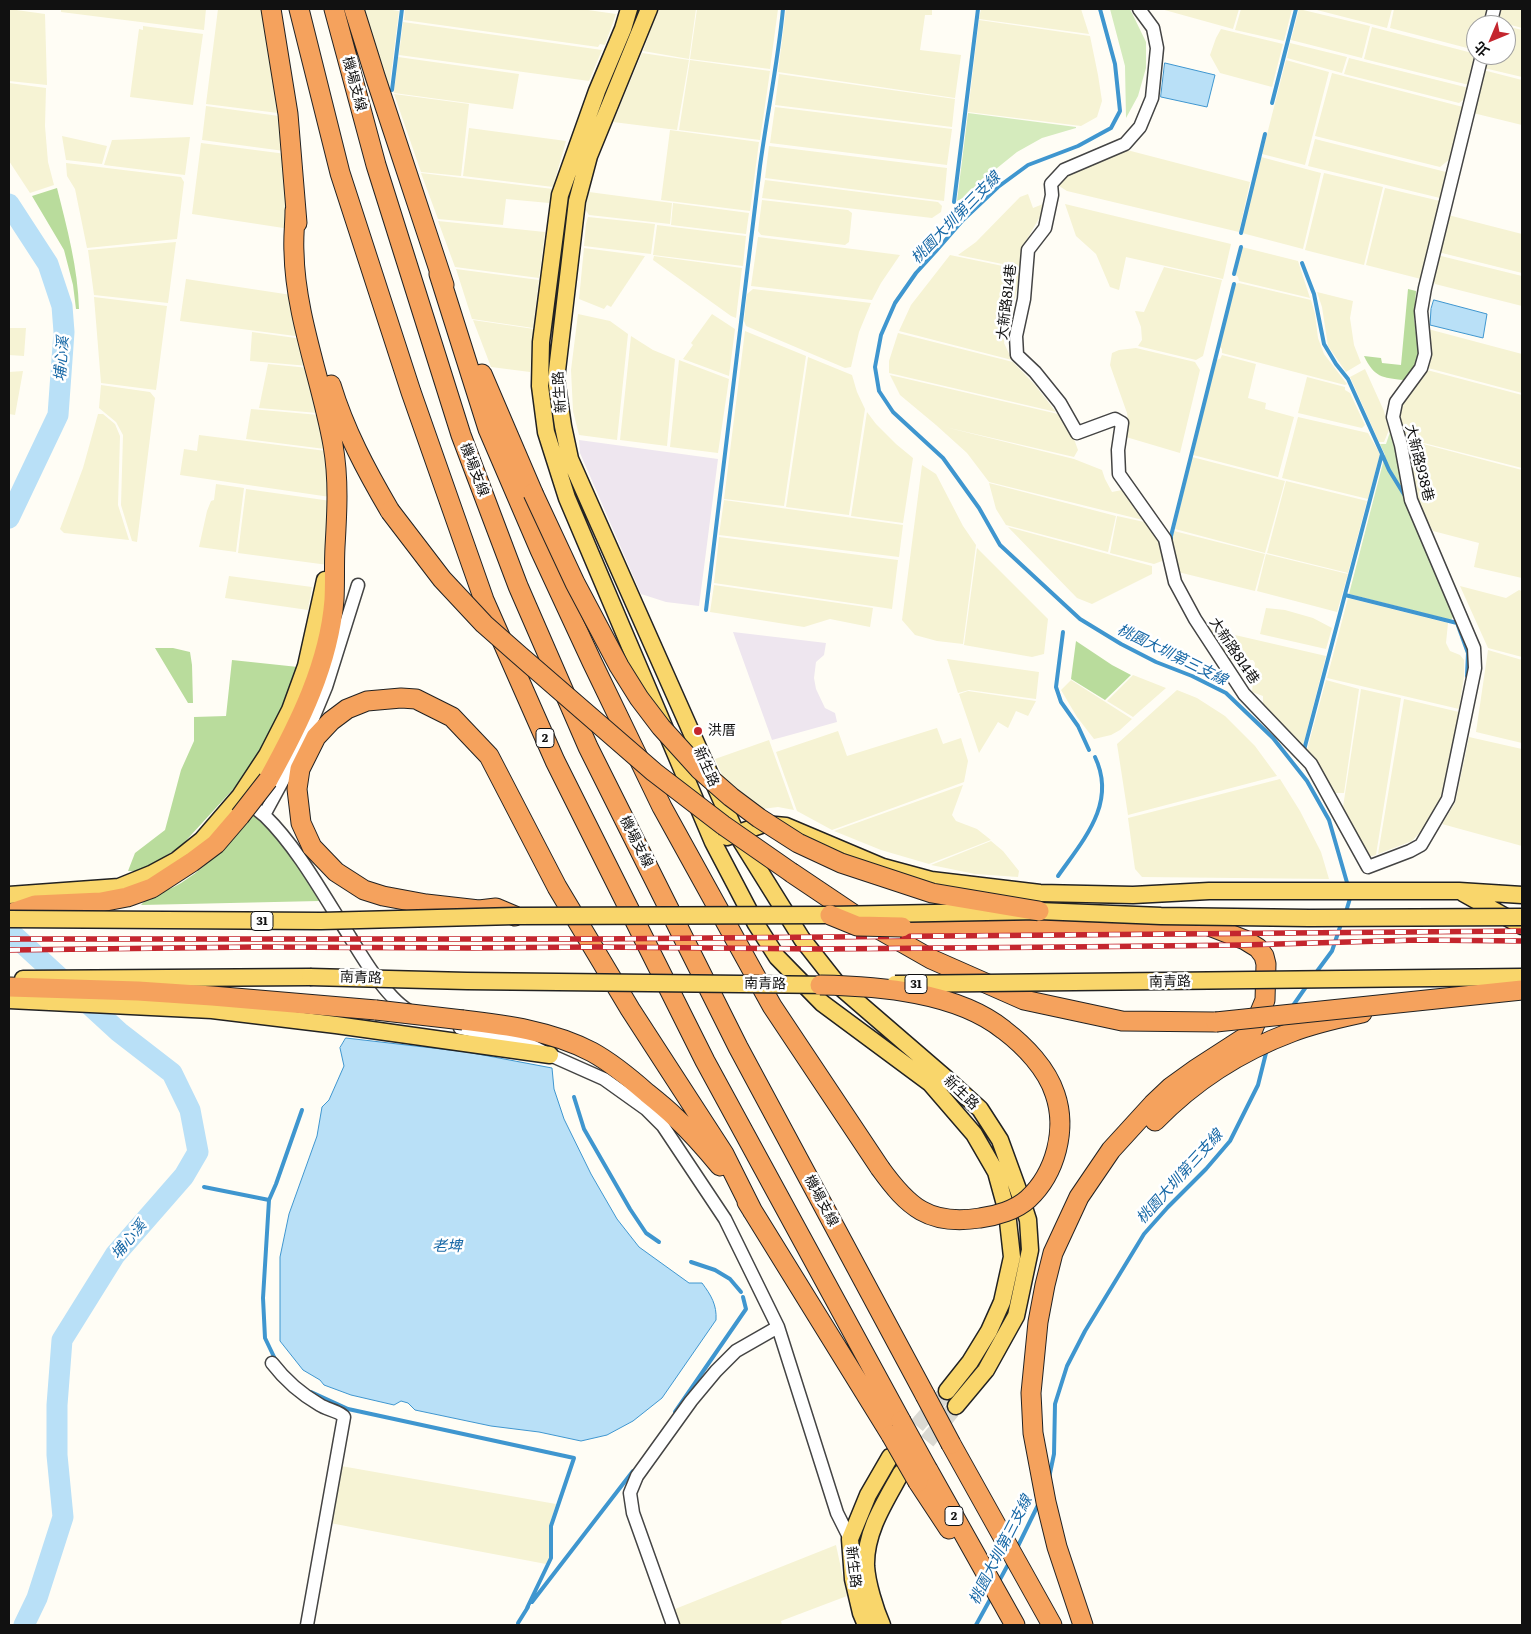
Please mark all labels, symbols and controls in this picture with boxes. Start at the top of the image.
north arrow [1466,15,1516,65]
text: 北 [1469,38,1493,62]
street label: 機場支線 [339,55,369,113]
water label: 桃園大圳第三支線 [908,169,1004,267]
street label: 大新路814巷 [994,263,1020,341]
water label: 埔心溪 [51,336,73,382]
street label: 新生路 [550,370,570,414]
street label: 大新路938巷 [1401,423,1437,503]
street label: 機場支線 [456,441,492,499]
street label: 大新路814巷 [1206,615,1262,687]
water label: 桃園大圳第三支線 [1114,621,1230,689]
place label: 洪厝 [708,723,736,739]
marker: 洪厝 [692,725,704,737]
road number: 2 [536,728,554,748]
street label: 新生路 [690,744,722,790]
street label: 機場支線 [616,813,656,871]
road number: 31 [251,911,273,930]
street label: 南青路 [340,969,382,987]
street label: 南青路 [1149,973,1191,991]
road number: 31 [905,974,927,994]
street label: 南青路 [744,975,786,993]
street label: 新生路 [940,1072,982,1114]
water label: 桃園大圳第三支線 [1133,1126,1227,1228]
street label: 機場支線 [800,1172,842,1230]
water label: 埔心溪 [108,1217,150,1263]
water label: 老埤 [432,1238,462,1256]
water label: 桃園大圳第三支線 [966,1492,1036,1608]
road number: 2 [945,1506,963,1525]
street label: 新生路 [842,1545,864,1589]

